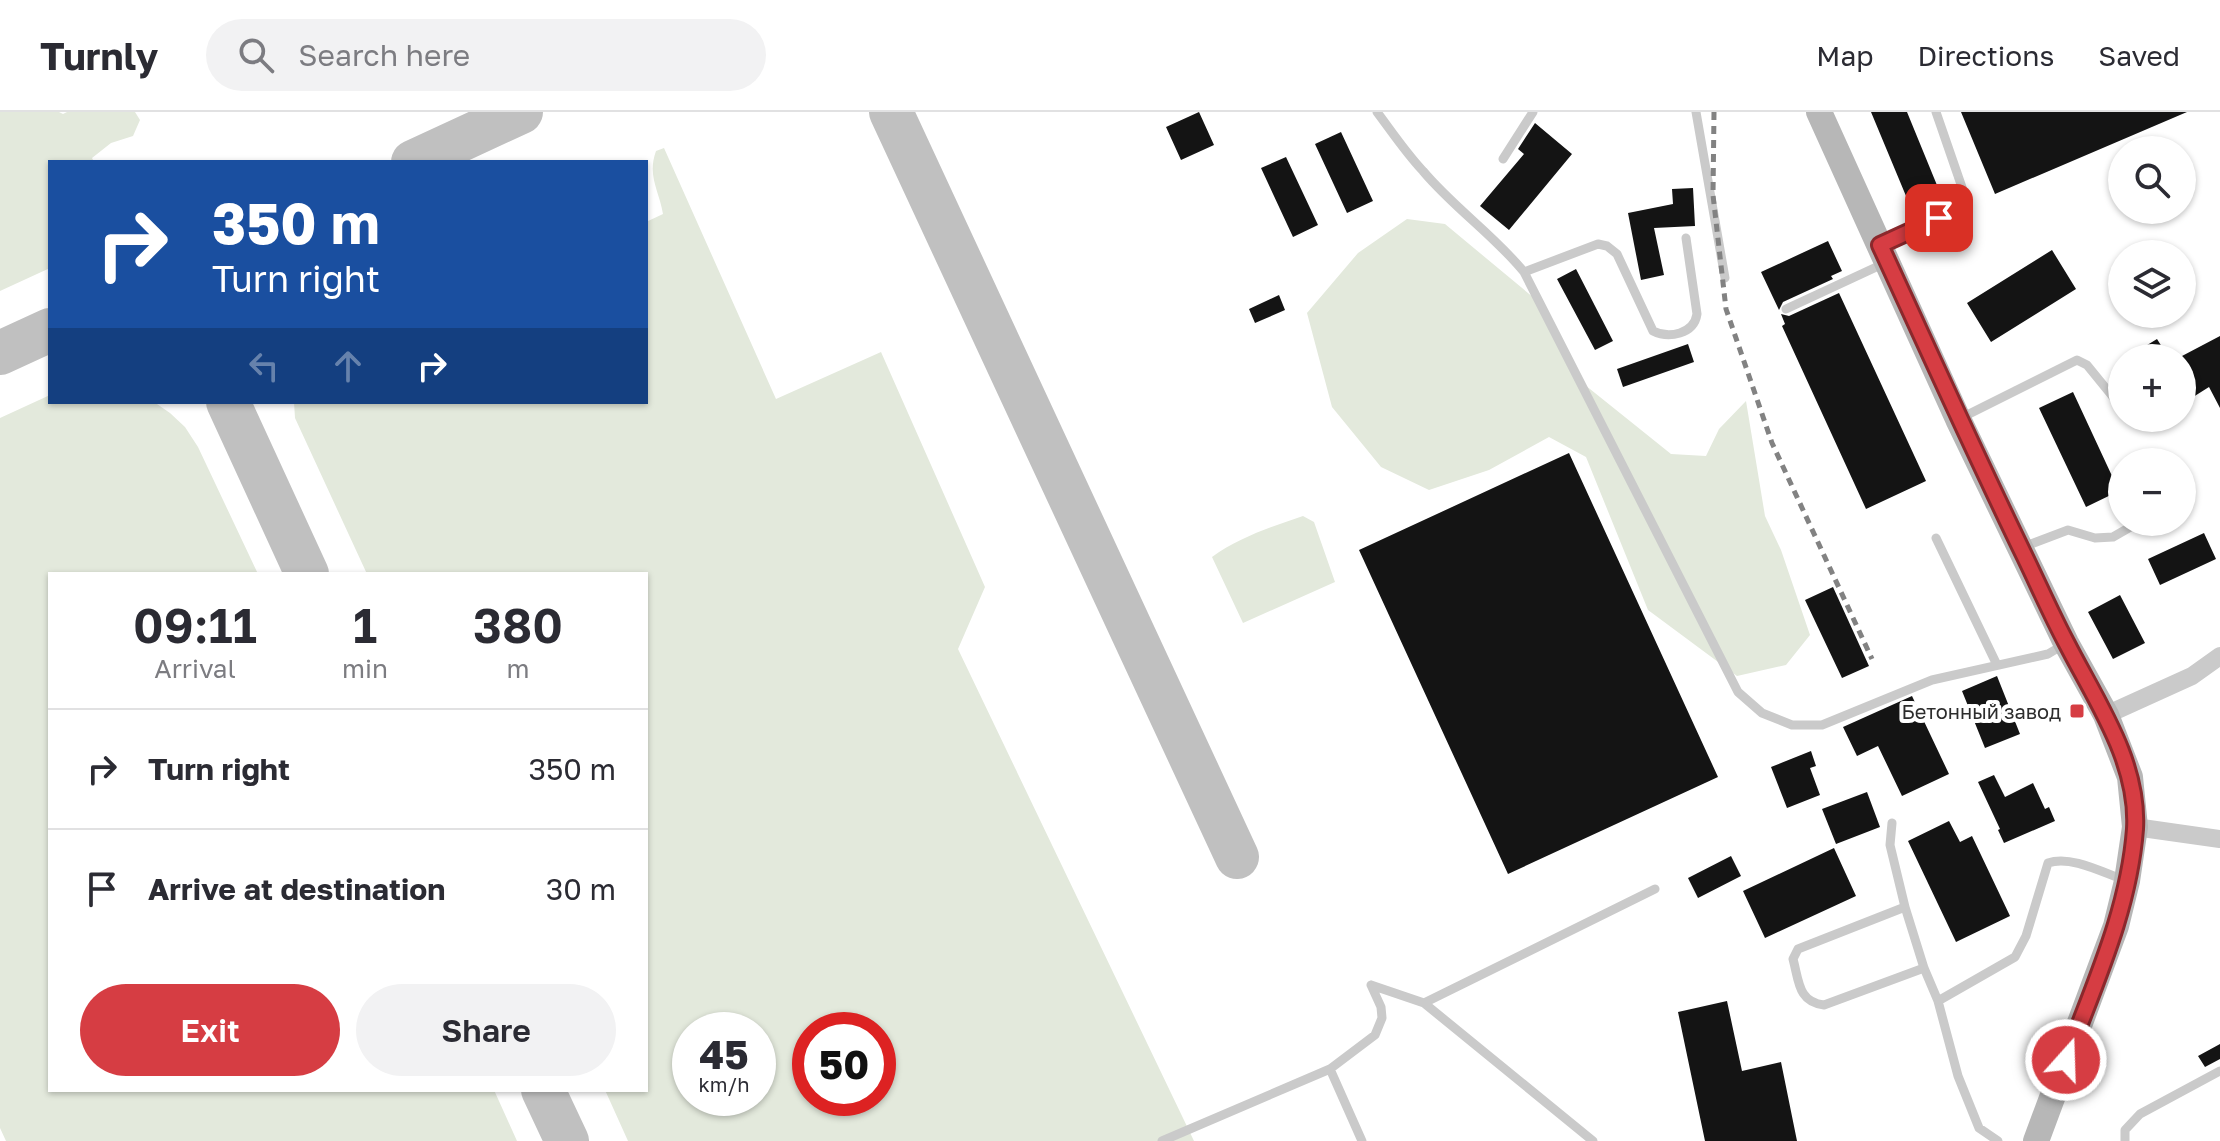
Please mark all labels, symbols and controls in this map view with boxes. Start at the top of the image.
search box [206,19,766,91]
text: Turnly [40,33,158,78]
icon: search [234,33,278,77]
text: Search here [298,37,470,73]
text: Map [1816,39,1873,72]
text: Directions [1917,39,2054,72]
text: Saved [2098,39,2180,72]
map controls [2108,136,2196,536]
button: search [2108,136,2196,224]
pin [1905,184,1973,252]
text: 350 m [212,189,380,256]
icon: right [80,192,184,296]
icon: arrive [1917,196,1961,240]
button: layers [2108,240,2196,328]
text: Turn right [212,257,380,300]
icon: left [242,344,286,388]
icon: ahead [326,344,370,388]
icon: right [410,344,454,388]
button: + [2108,344,2196,432]
button: − [2108,448,2196,536]
text: 09:11 [133,596,257,654]
text: 1 [353,596,377,654]
text: 380 [473,596,563,654]
text: Arrival [154,653,236,684]
text: min [342,653,388,684]
text: m [506,653,529,684]
place label: Бетонный завод [1902,699,2061,723]
marker: Бетонный завод [2068,702,2086,720]
icon: right [80,747,124,791]
text: Turn right [148,751,290,787]
text: 350 m [528,751,616,787]
icon: arrive [80,867,124,911]
text: Arrive at destination [148,871,445,907]
text: 30 m [546,871,616,907]
button: Exit [80,984,340,1076]
button: Share [356,984,616,1076]
speed limit sign: 50 [792,1012,896,1116]
position arrow [2024,1018,2108,1102]
text: 45 [699,1030,749,1078]
text: km/h [699,1072,749,1096]

